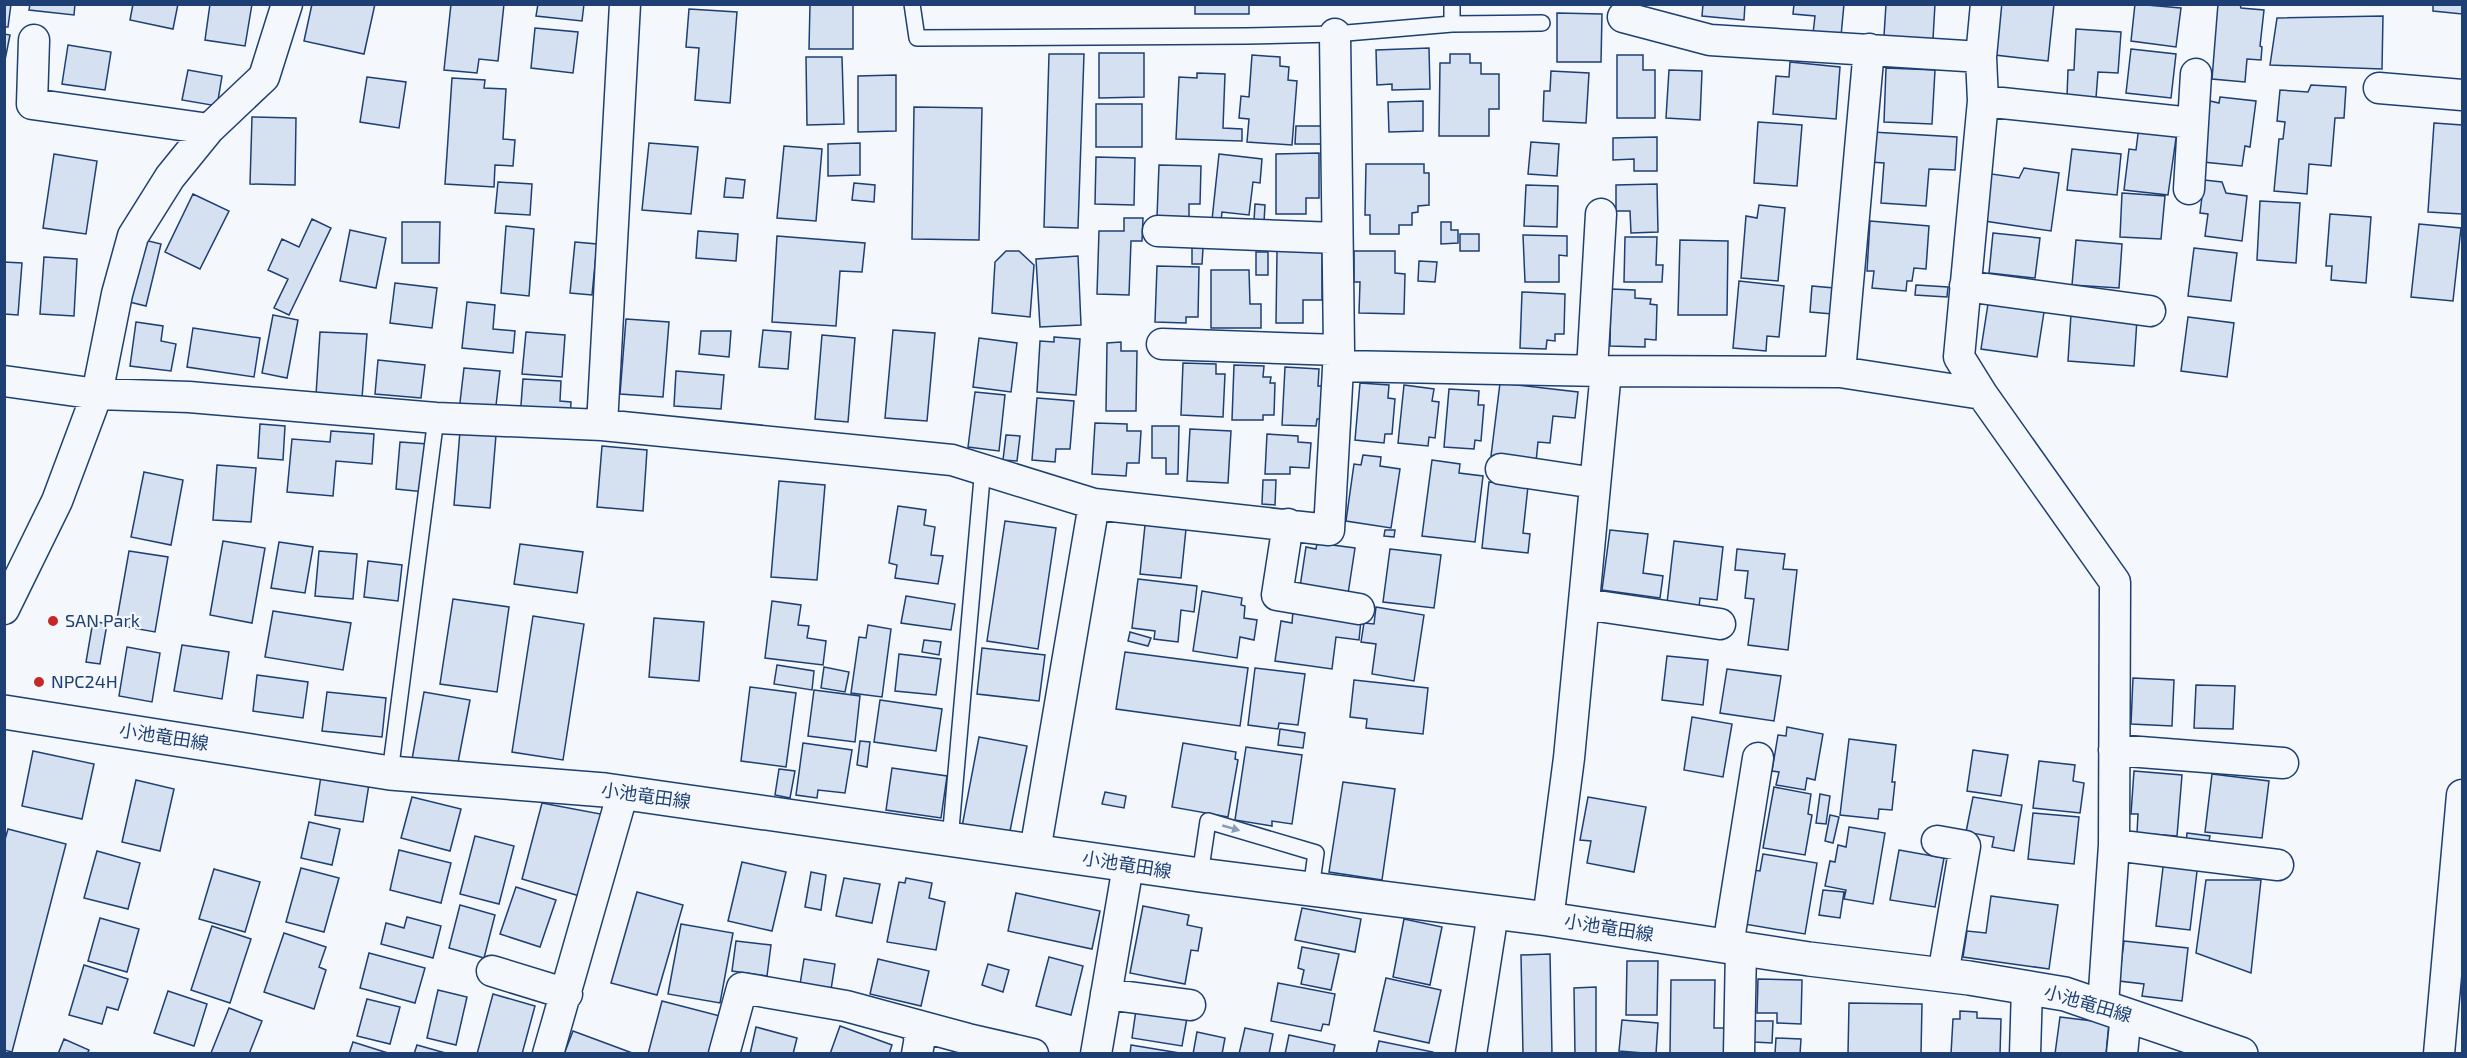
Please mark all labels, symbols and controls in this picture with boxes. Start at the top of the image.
place label: SAN Park [65,609,140,631]
marker: SAN Park [46,614,60,628]
place label: NPC24H [51,670,118,692]
marker: NPC24H [32,675,46,689]
street label: 小池竜田線 [118,718,210,754]
street label: 小池竜田線 [600,778,692,812]
one-way arrow [1222,824,1240,833]
street label: 小池竜田線 [1081,846,1173,882]
street label: 小池竜田線 [1563,909,1655,945]
street label: 小池竜田線 [2042,980,2135,1026]

